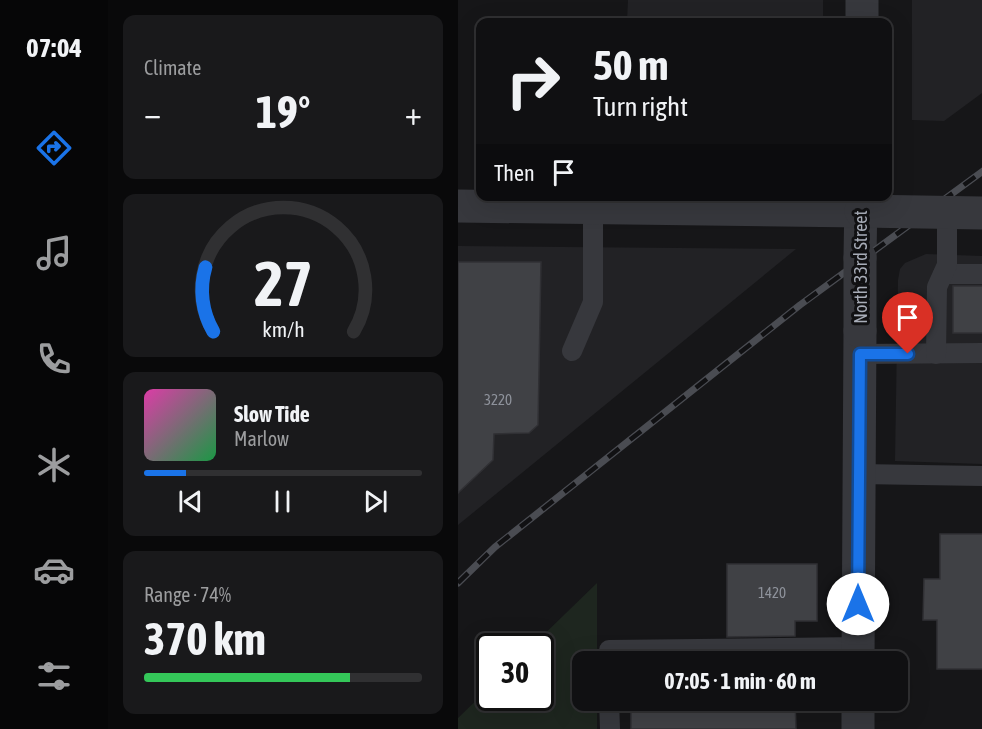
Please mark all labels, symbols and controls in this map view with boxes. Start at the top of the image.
text: 07:04 [26,32,82,63]
text: 50 m [593,41,668,89]
icon: right [494,42,572,120]
text: Climate [144,56,201,79]
text: 19° [256,86,310,138]
text: Turn right [593,91,688,122]
text: − [144,94,161,132]
text: + [405,94,422,132]
icon: directions [33,127,75,169]
icon: arrive [547,156,580,189]
text: Then [494,160,535,186]
street label: North 33rd Street [850,210,871,324]
icon: music [33,232,75,274]
text: 27 [254,248,312,319]
pin [882,292,933,354]
icon: arrive [891,301,924,334]
text: km/h [262,318,304,343]
icon: phone [33,338,75,380]
house number: 3220 [484,391,512,408]
text: Slow Tide [234,401,310,427]
text: Marlow [234,427,289,450]
icon: climate [33,444,75,486]
icon: previous [174,485,207,518]
icon: pause [266,485,299,518]
icon: next [359,485,392,518]
icon: car [33,549,75,591]
position arrow [826,572,890,636]
text: Range · 74% [144,583,231,606]
house number: 1420 [758,584,786,601]
text: 370 km [144,613,266,665]
speed limit sign: 30 [476,633,554,711]
icon: filters [33,655,75,697]
text: 07:05 · 1 min · 60 m [664,668,816,694]

